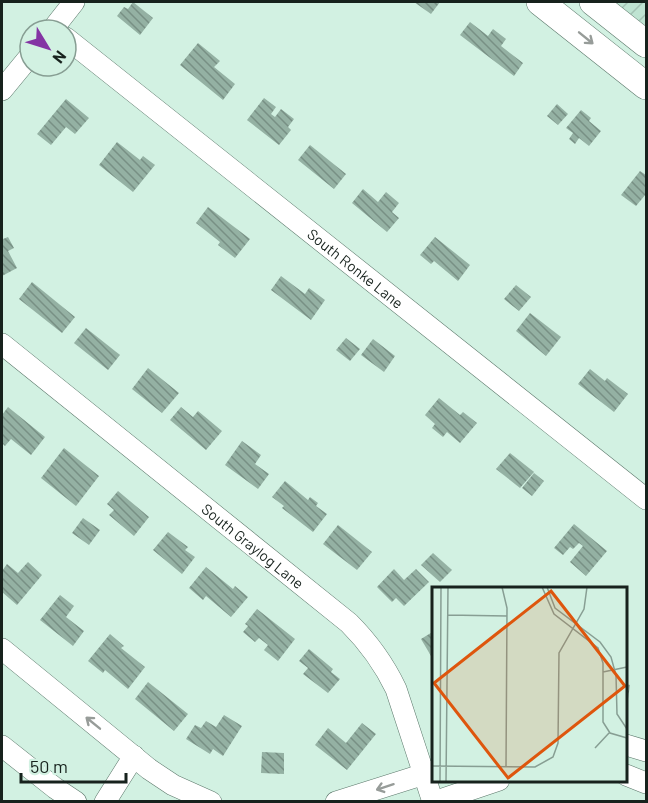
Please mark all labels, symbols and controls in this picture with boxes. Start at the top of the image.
north arrow [18,18,78,78]
one-way arrow [578,31,594,44]
text: N [49,48,71,68]
street label: South Ronke Lane [304,225,407,312]
street label: South Graylog Lane [198,499,308,592]
inset map [432,587,627,782]
one-way arrow [86,716,101,730]
scale bar [21,746,126,784]
text: 50 m [30,755,68,777]
one-way arrow [376,782,395,793]

